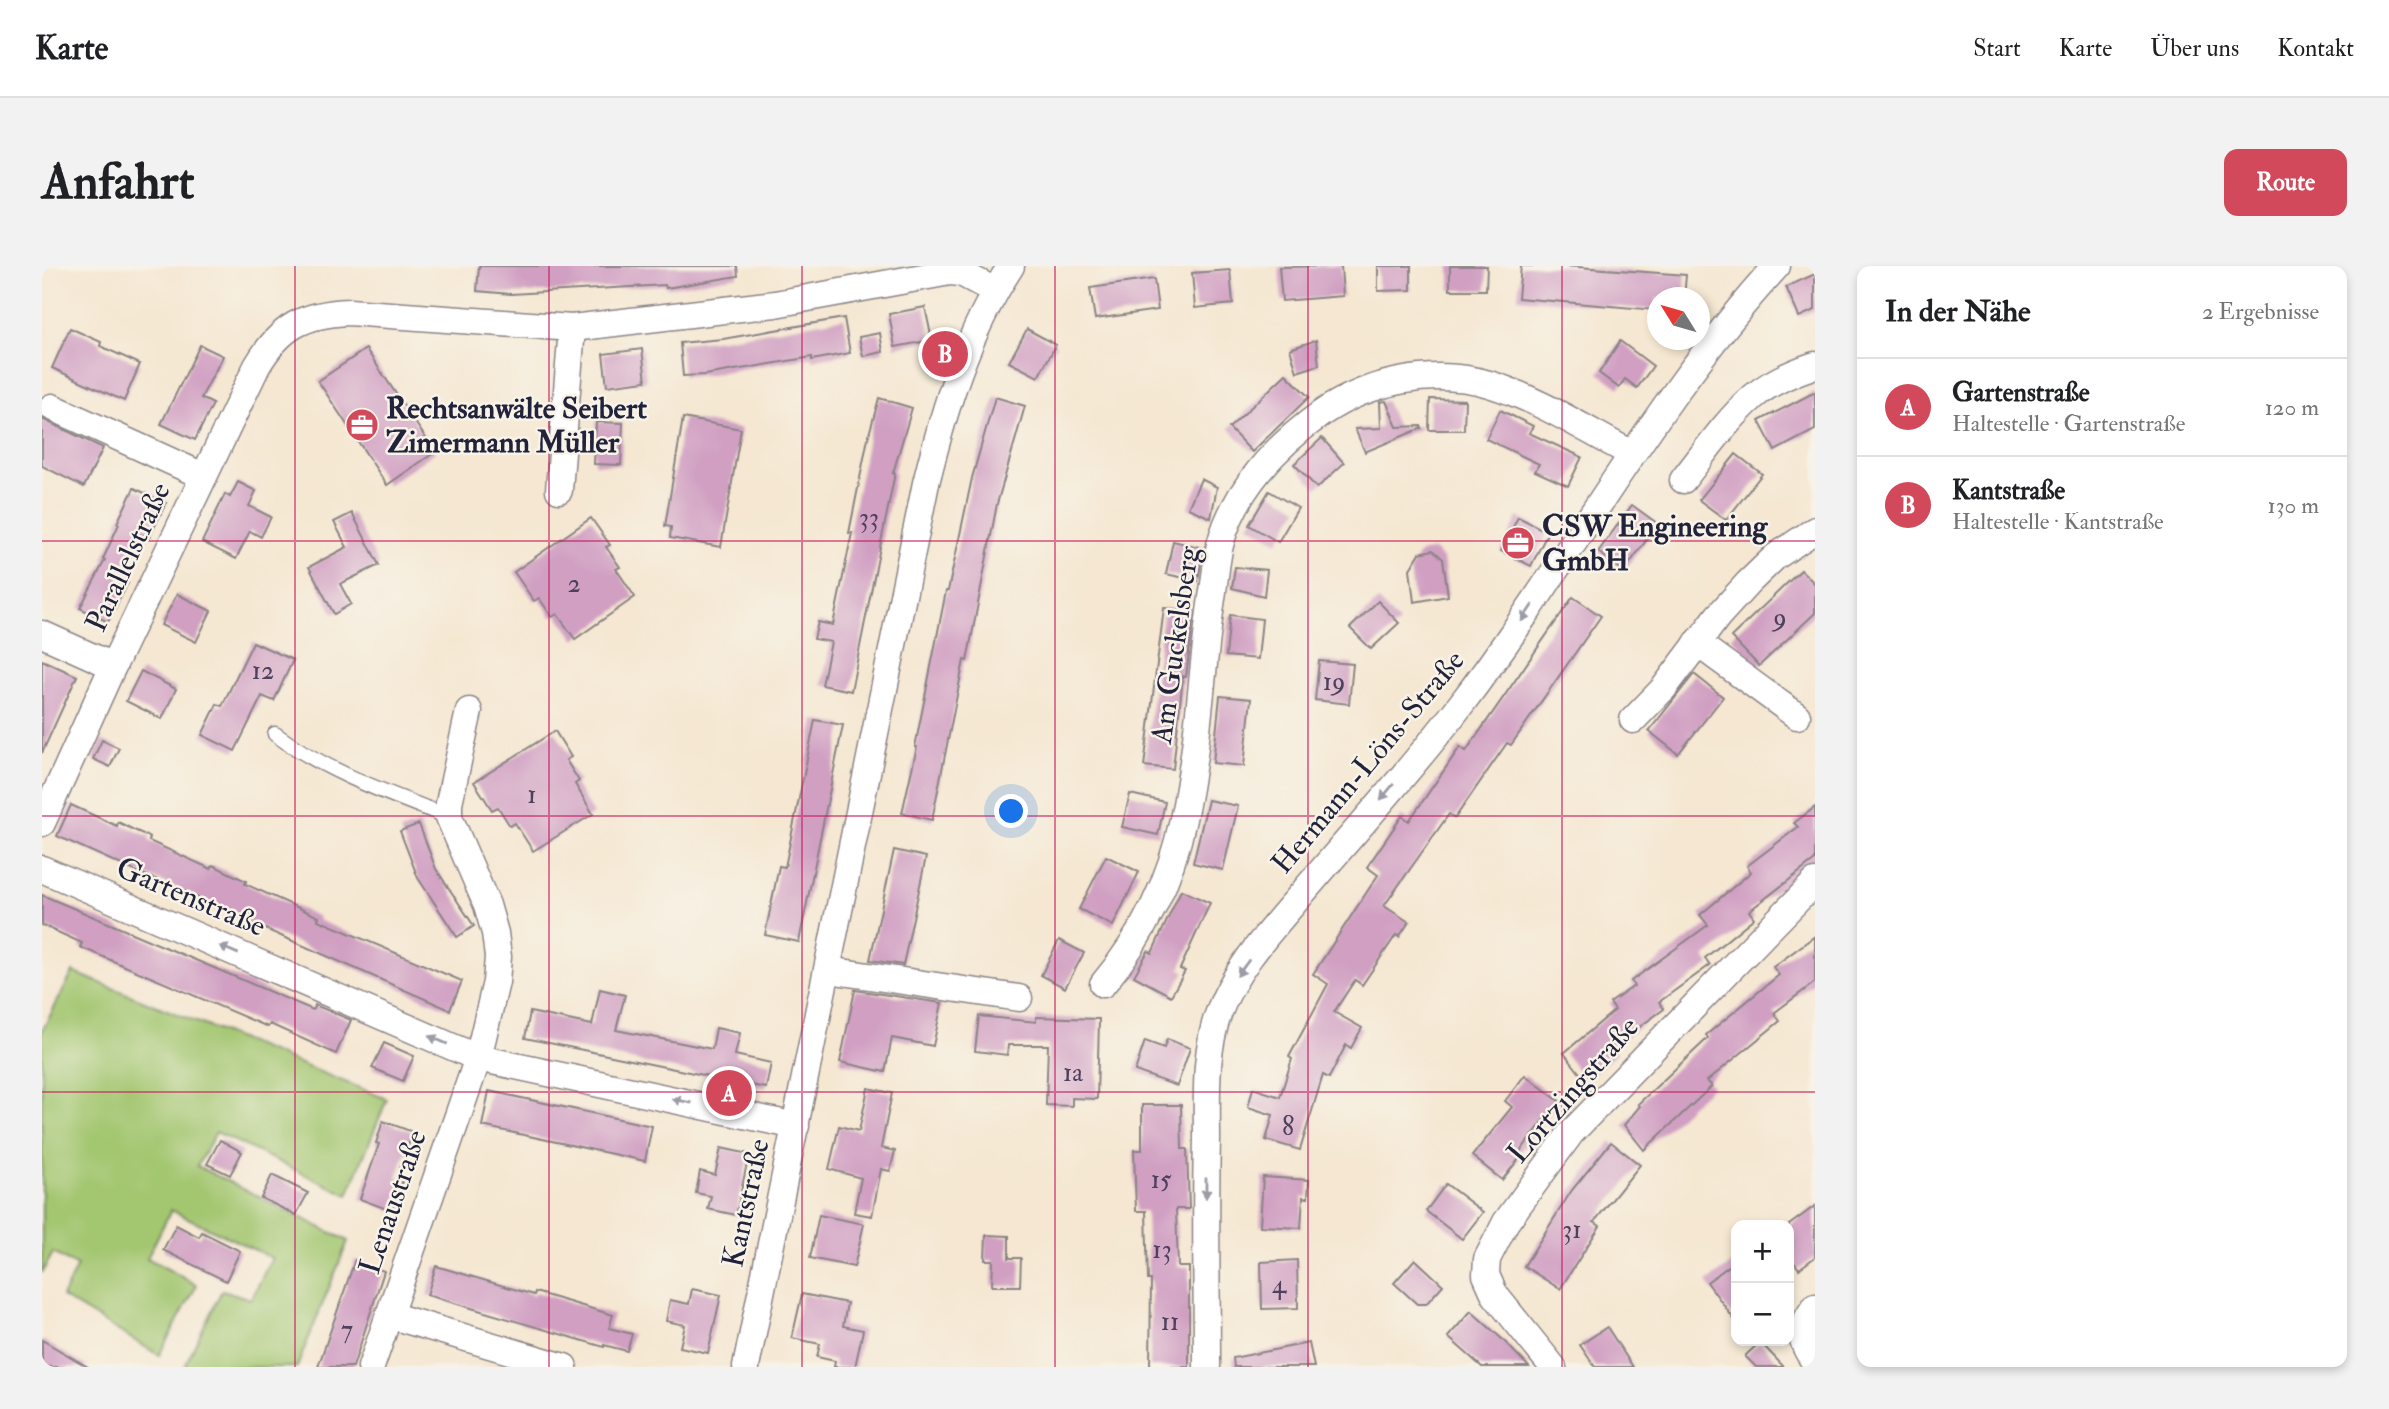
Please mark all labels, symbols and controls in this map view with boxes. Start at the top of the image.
text: Karte [35,28,108,69]
text: Start [1973,33,2021,64]
text: Karte [2059,33,2112,64]
text: Über uns [2150,33,2239,64]
text: Kontakt [2277,33,2354,64]
button: Route [2224,149,2347,216]
text: Anfahrt [42,152,194,213]
north arrow [1647,287,1710,350]
text: In der Nähe [1885,293,2030,330]
text: 2 Ergebnisse [2202,297,2319,326]
pin: B [922,328,968,380]
text: Gartenstraße [1952,377,2090,409]
place label: Rechtsanwälte Seibert Zimermann Müller [386,390,647,461]
text: A [1901,393,1915,422]
text: 120 m [2265,393,2319,422]
office icon: Rechtsanwälte Seibert Zimermann Müller [343,406,381,444]
text: Haltestelle · Gartenstraße [1952,409,2185,438]
text: Kantstraße [1952,475,2065,507]
street label: Parallelstraße [77,476,179,638]
text: B [1900,491,1916,520]
text: 130 m [2267,491,2319,520]
house number: 33 [859,502,879,534]
text: Haltestelle · Kantstraße [1952,507,2164,536]
place label: CSW Engineering GmbH [1542,508,1768,579]
office icon: CSW Engineering GmbH [1499,524,1537,562]
street label: Am Guckelsberg [1143,543,1207,747]
house number: 2 [567,568,581,600]
house number: 9 [1771,602,1787,634]
one-way arrow [1520,603,1533,623]
street label: Hermann-Löns-Straße [1264,643,1472,881]
house number: 12 [252,655,274,687]
house number: 19 [1323,666,1345,698]
house number: 1 [527,779,537,811]
one-way arrow [1380,784,1395,801]
your location [994,794,1028,828]
street label: Gartenstraße [111,849,271,945]
one-way arrow [219,944,239,956]
one-way arrow [1236,959,1250,977]
street label: Lortzingstraße [1499,1009,1647,1171]
one-way arrow [427,1035,448,1046]
house number: 1a [1063,1057,1083,1089]
pin: A [706,1067,752,1119]
one-way arrow [671,1095,693,1106]
house number: 8 [1282,1111,1294,1143]
street label: Lenaustraße [351,1125,435,1279]
street label: Kantstraße [714,1135,778,1271]
house number: 15 [1151,1164,1172,1196]
one-way arrow [1200,1177,1212,1199]
house number: 31 [1562,1214,1582,1246]
map controls [1731,1220,1794,1346]
button: + [1731,1220,1794,1283]
house number: 13 [1152,1234,1172,1266]
house number: 4 [1272,1269,1287,1301]
button: − [1731,1283,1794,1346]
house number: 11 [1161,1306,1179,1338]
house number: 7 [341,1314,353,1346]

